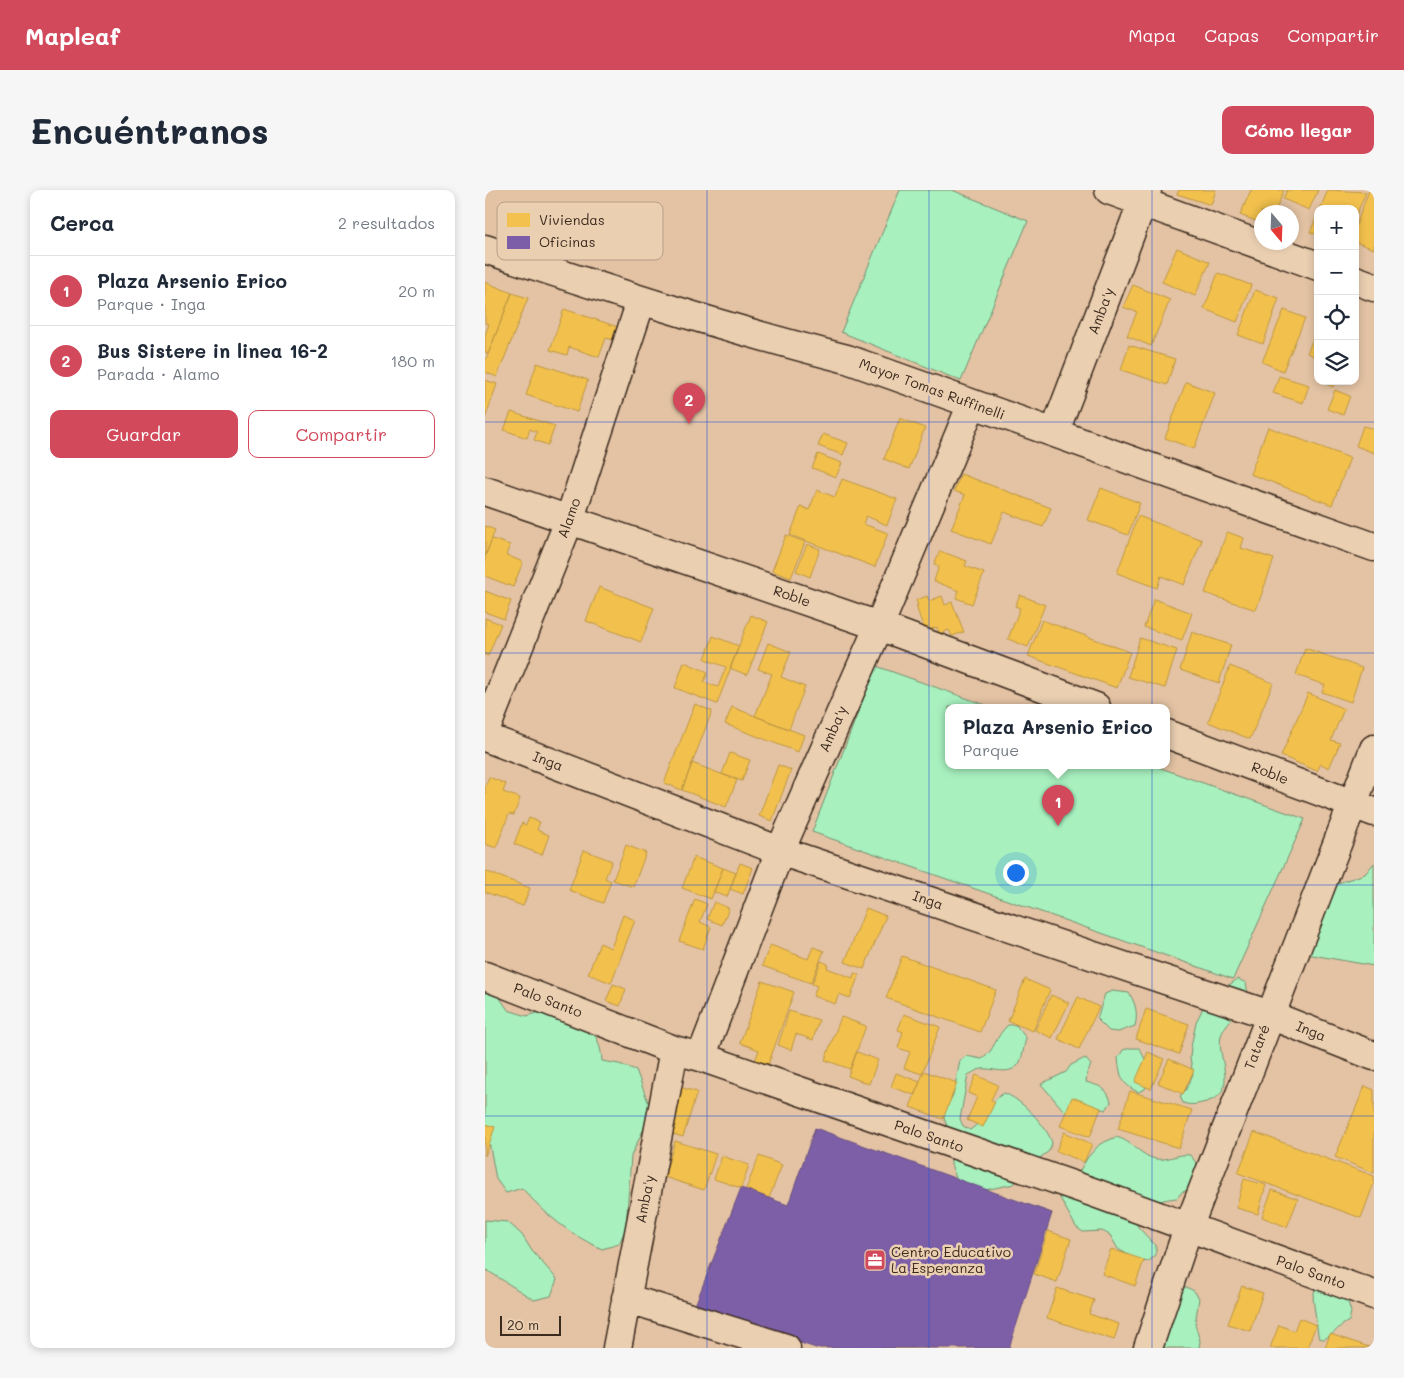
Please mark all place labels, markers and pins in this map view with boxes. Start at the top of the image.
pin: 2 [673,383,705,424]
pin: 1 [1042,785,1074,826]
place label: Centro Educativo La Esperanza [891,1242,1011,1277]
office icon: Centro Educativo La Esperanza [863,1248,887,1272]

